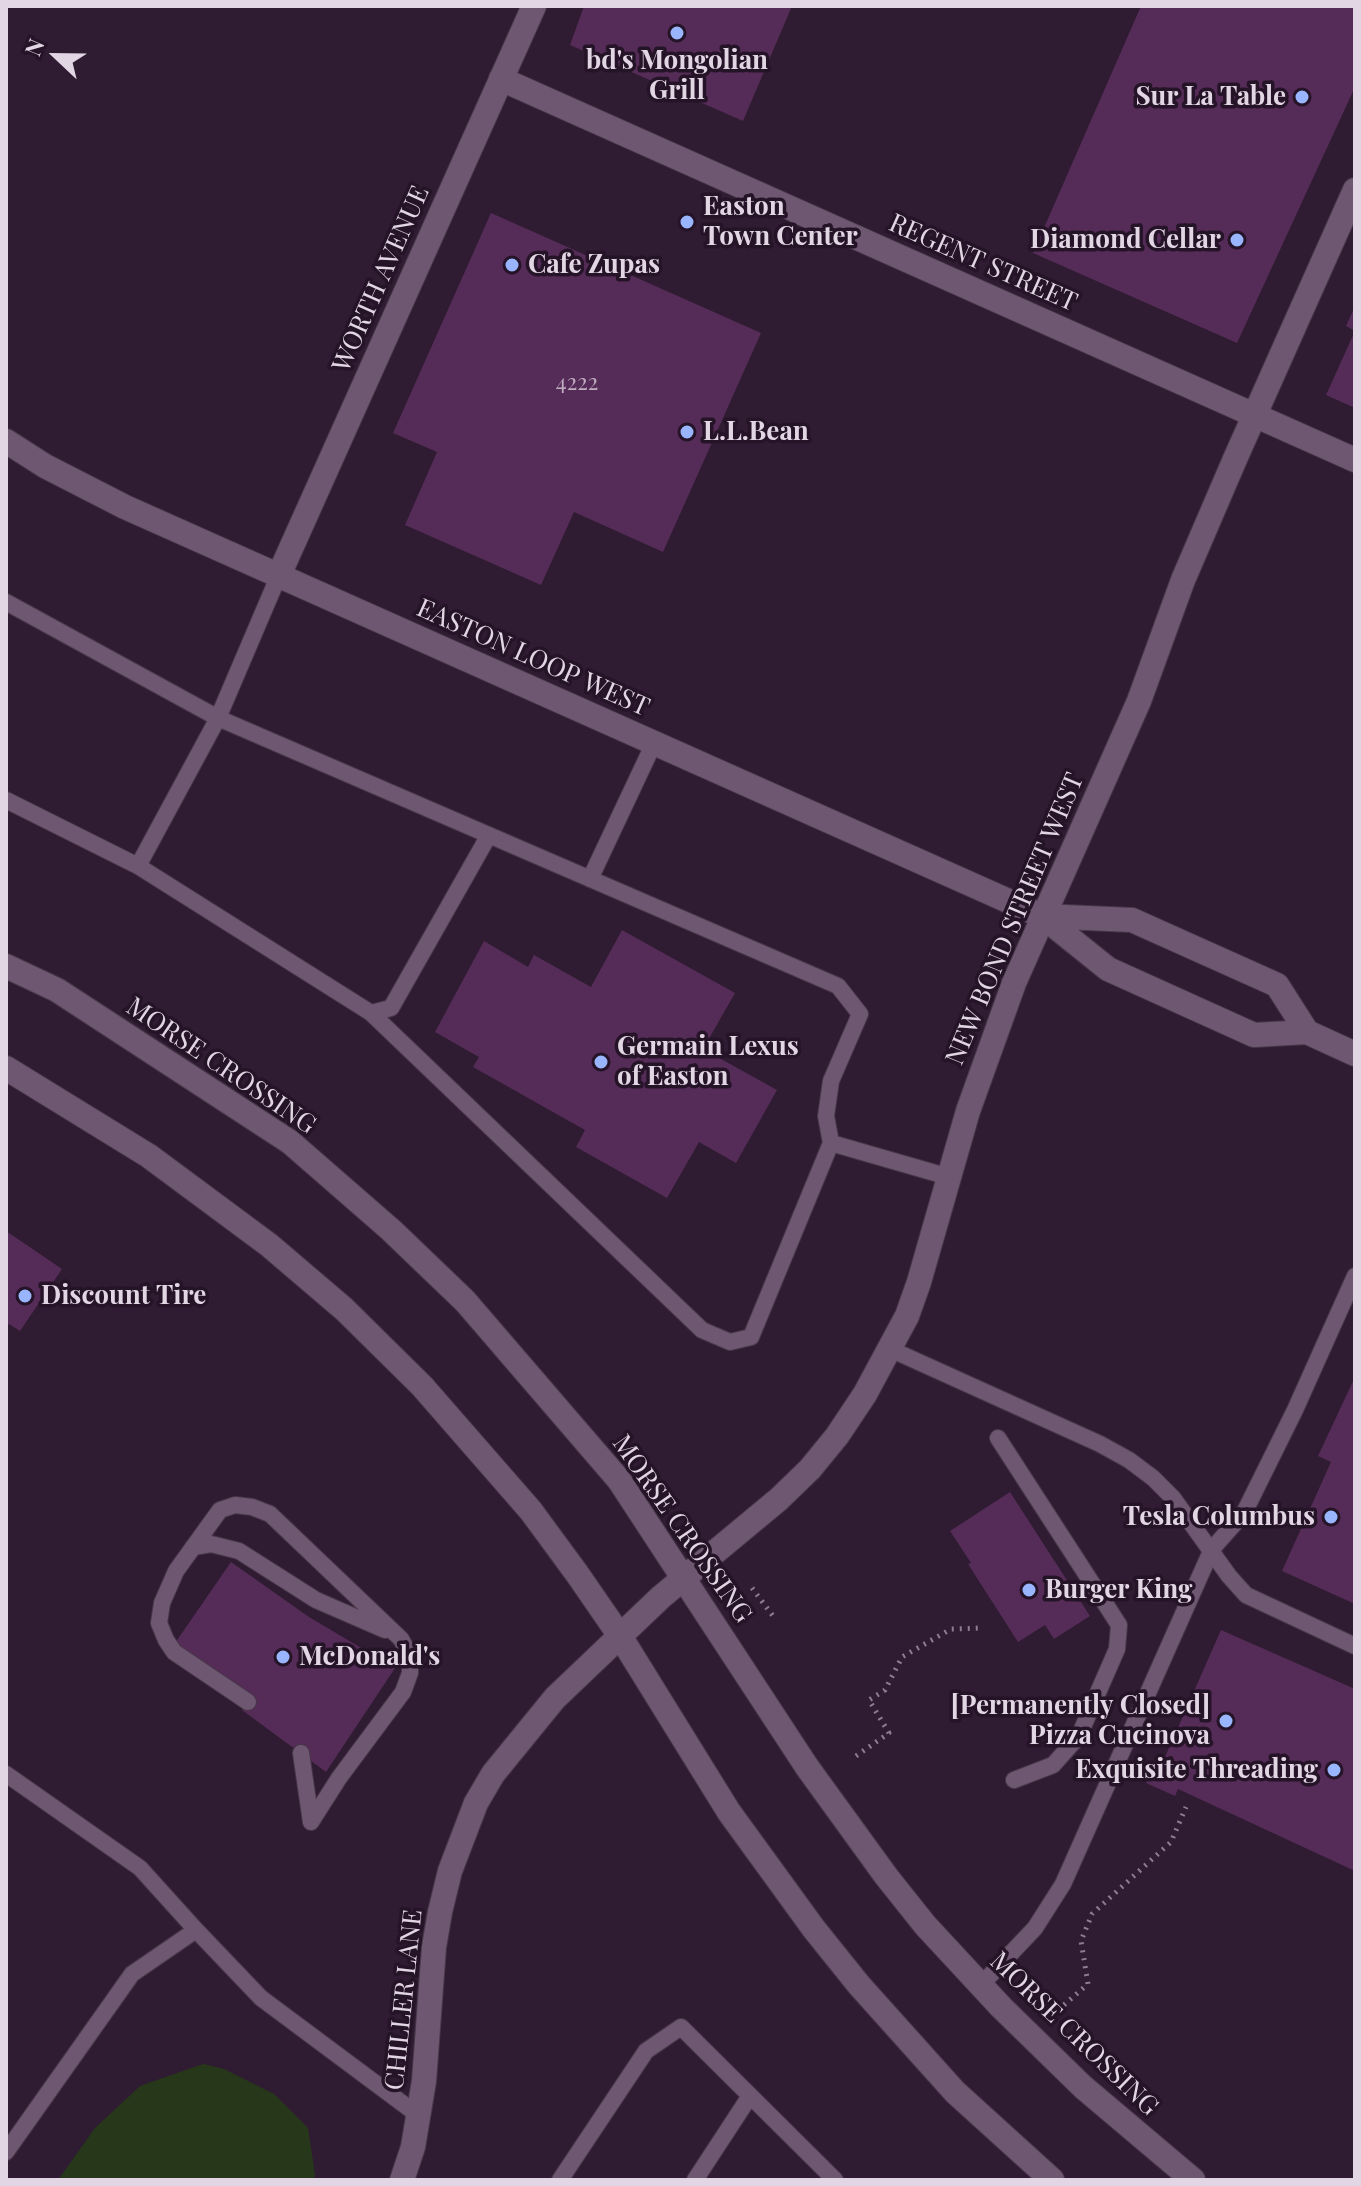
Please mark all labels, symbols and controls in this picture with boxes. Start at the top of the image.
north arrow [16,16,96,96]
marker: bd's Mongolian Grill [668,24,686,42]
text: N [17,34,51,60]
place label: bd's Mongolian Grill [586,45,768,106]
place label: Sur La Table [1135,81,1286,113]
marker: Sur La Table [1293,88,1311,106]
street label: WORTH AVENUE [326,181,436,377]
place label: Easton Town Center [703,191,858,252]
street label: REGENT STREET [884,208,1082,318]
marker: Easton Town Center [678,213,696,231]
place label: Diamond Cellar [1030,224,1221,256]
marker: Diamond Cellar [1228,231,1246,249]
place label: Cafe Zupas [528,249,660,281]
marker: Cafe Zupas [503,256,521,274]
house number: 4222 [556,370,598,396]
place label: L.L.Bean [703,416,809,448]
marker: L.L.Bean [678,423,696,441]
street label: EASTON LOOP WEST [412,593,654,723]
street label: NEW BOND STREET WEST [939,768,1091,1070]
street label: MORSE CROSSING [120,991,322,1141]
place label: Germain Lexus of Easton [617,1031,799,1092]
marker: Germain Lexus of Easton [592,1053,610,1071]
place label: Discount Tire [41,1280,206,1312]
marker: Discount Tire [16,1287,34,1305]
street label: MORSE CROSSING [606,1429,758,1629]
place label: Tesla Columbus [1123,1501,1315,1533]
marker: Tesla Columbus [1322,1508,1340,1526]
place label: Burger King [1045,1574,1192,1606]
marker: Burger King [1020,1581,1038,1599]
place label: McDonald's [299,1641,440,1673]
marker: McDonald's [274,1648,292,1666]
place label: [Permanently Closed] Pizza Cucinova [951,1690,1210,1752]
marker: [Permanently Closed] Pizza Cucinova [1217,1712,1235,1730]
place label: Exquisite Threading [1075,1754,1318,1786]
marker: Exquisite Threading [1325,1761,1343,1779]
street label: CHILLER LANE [379,1908,429,2092]
street label: MORSE CROSSING [983,1946,1165,2122]

